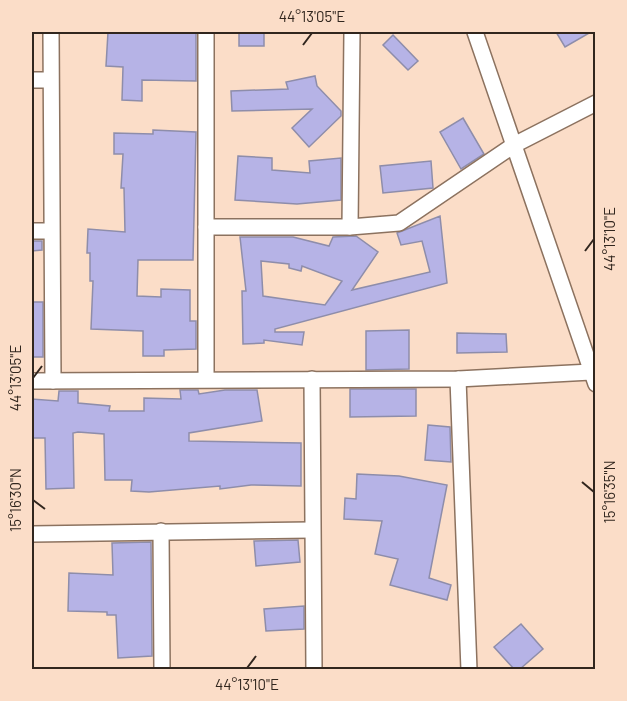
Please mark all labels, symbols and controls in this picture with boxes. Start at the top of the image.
text: 44°13'05"E [279,7,345,25]
text: 44°13'10"E [600,207,618,271]
text: 44°13'05"E [6,345,24,411]
text: 15°16'35"N [600,460,618,524]
text: 15°16'30"N [6,468,24,532]
text: 44°13'10"E [215,675,279,693]

